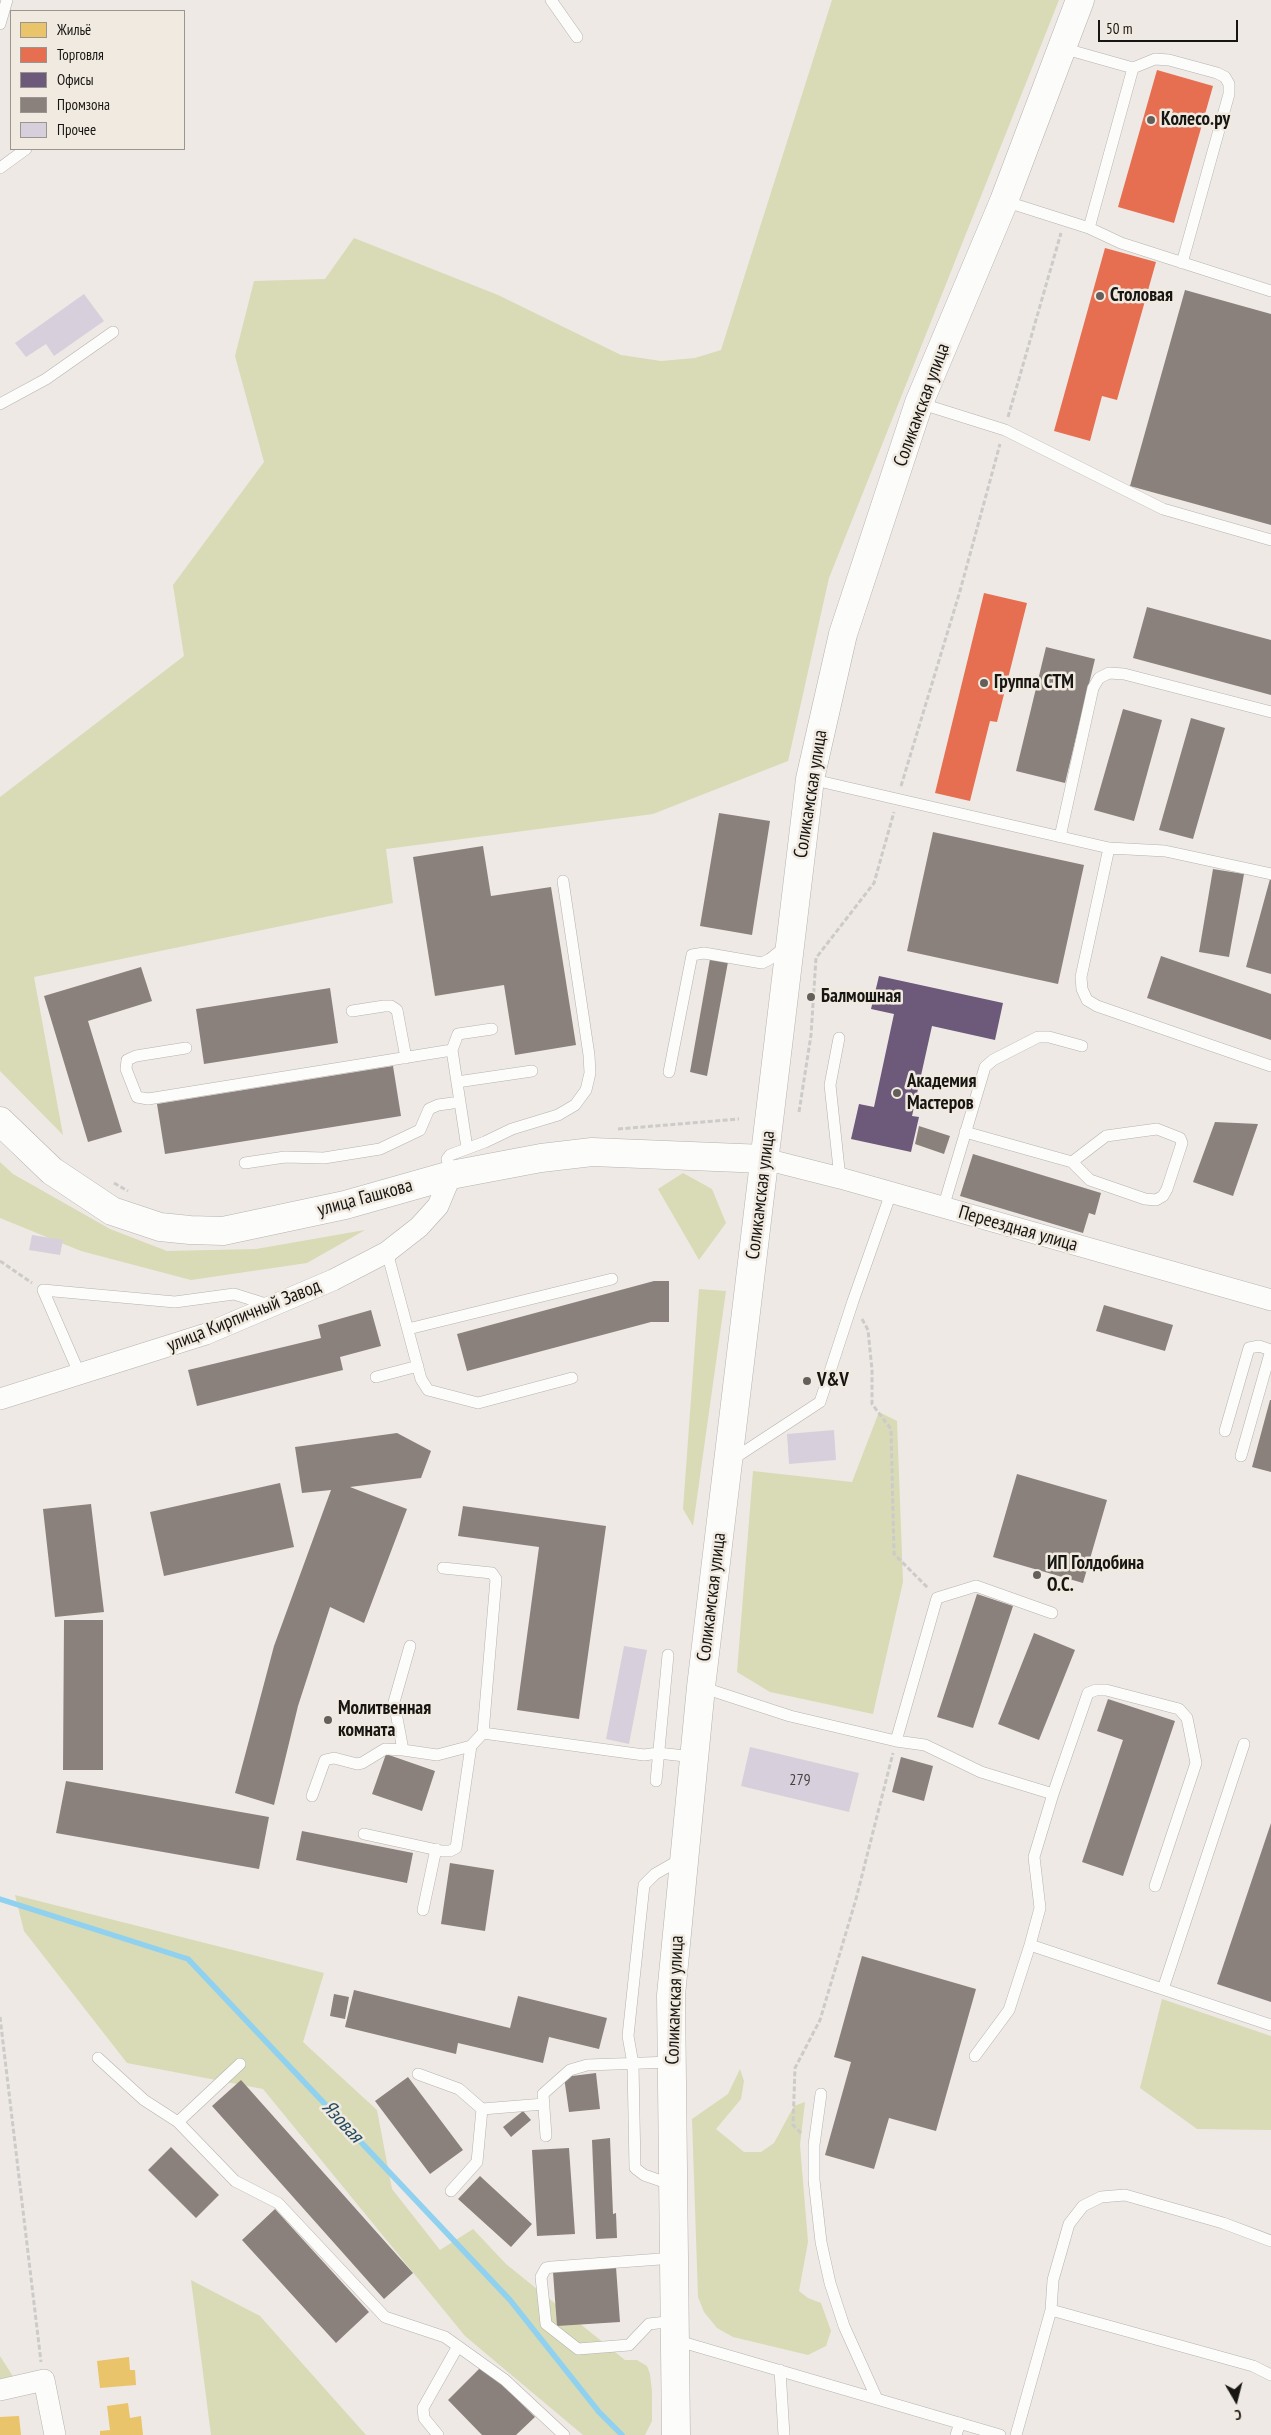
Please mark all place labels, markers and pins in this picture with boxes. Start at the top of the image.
place label: Колесо.ру [1161,109,1230,131]
marker: Колесо.ру [1145,114,1157,126]
place label: Столовая [1110,285,1173,307]
marker: Столовая [1094,290,1106,302]
place label: Группа СТМ [994,672,1074,694]
marker: Группа СТМ [978,677,990,689]
place label: Балмошная [821,986,901,1008]
marker: Балмошная [805,991,817,1003]
place label: Академия Мастеров [907,1071,976,1115]
marker: Академия Мастеров [891,1087,903,1099]
place label: V&V [817,1370,849,1392]
marker: V&V [801,1375,813,1387]
place label: ИП Голдобина О.С. [1047,1553,1144,1597]
marker: ИП Голдобина О.С. [1031,1569,1043,1581]
place label: Молитвенная комната [338,1698,431,1742]
marker: Молитвенная комната [322,1714,334,1726]

